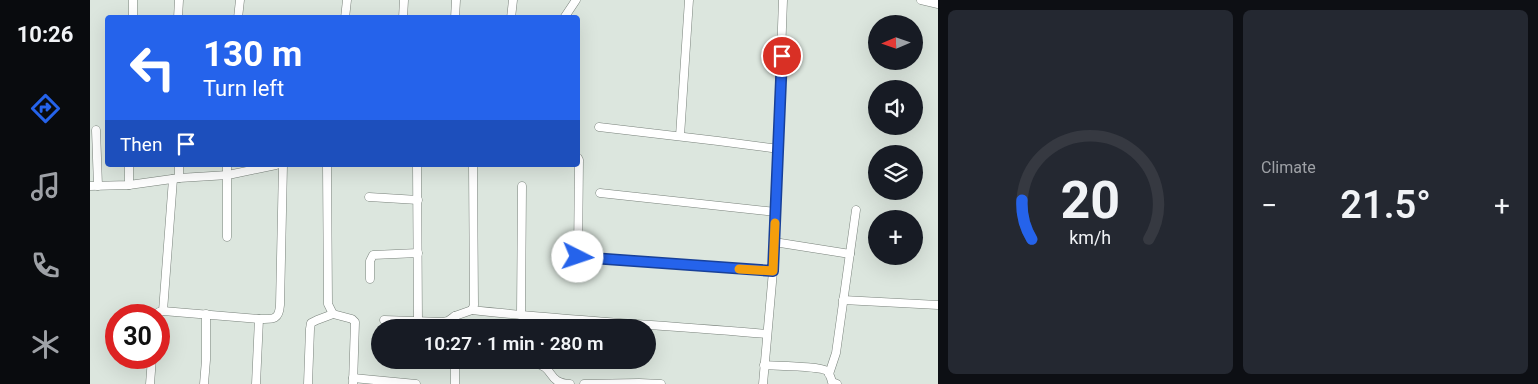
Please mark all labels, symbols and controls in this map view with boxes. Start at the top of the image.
north arrow [868,15,922,70]
map controls [868,15,923,265]
text: 10:26 [17,22,73,47]
text: 130 m [203,34,302,75]
icon: left [120,35,185,100]
pin [761,35,803,77]
icon: arrive [768,42,796,70]
text: Turn left [203,76,284,101]
button: sound [868,80,923,135]
icon: directions [28,91,63,126]
icon: arrive [172,130,200,158]
text: Then [120,133,162,156]
button: layers [868,145,923,200]
text: Climate [1261,158,1316,177]
icon: music [28,169,63,204]
text: 20 [1061,170,1120,231]
text: 21.5° [1340,183,1431,227]
text: − [1261,189,1277,222]
text: + [1494,189,1510,222]
button: + [868,210,923,265]
text: km/h [1070,227,1111,248]
position arrow [551,230,603,282]
icon: phone [28,248,63,283]
speed limit sign: 30 [105,304,170,369]
icon: climate [28,327,63,362]
text: 10:27 · 1 min · 280 m [423,332,604,355]

